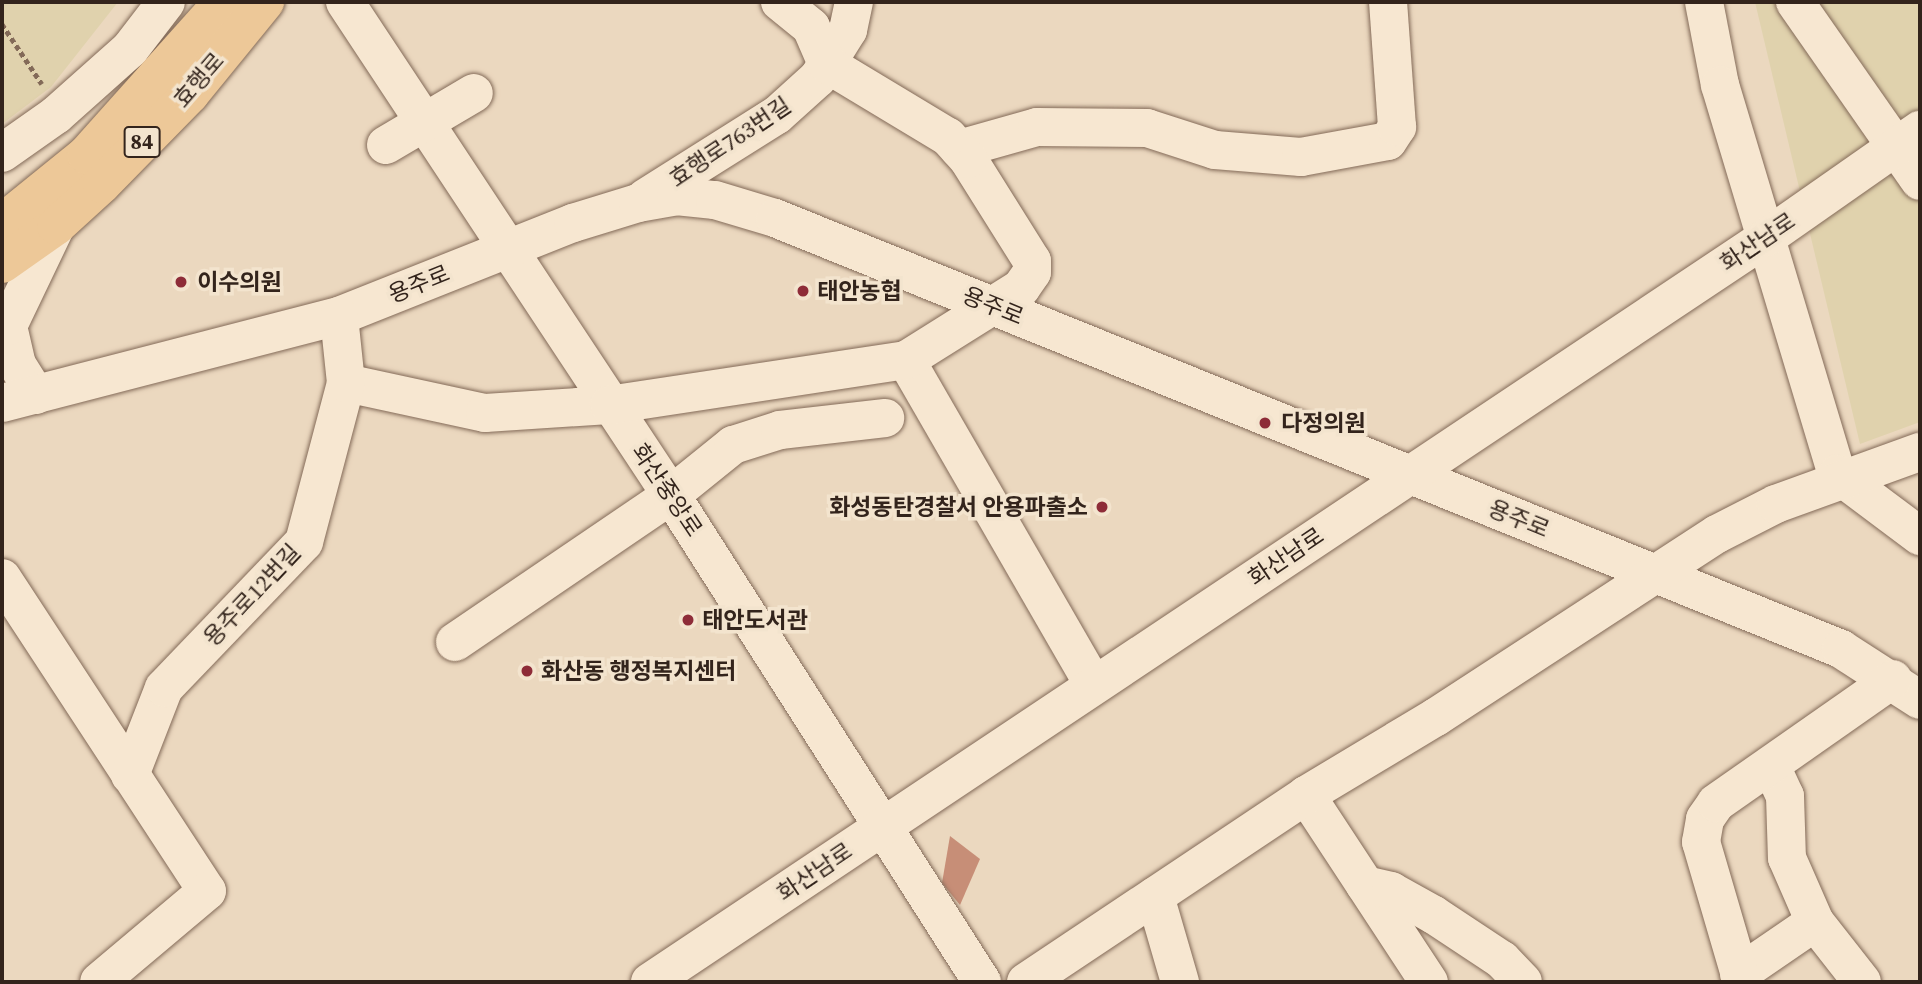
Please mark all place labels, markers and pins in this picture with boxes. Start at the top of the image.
place label: 이수의원 [197,268,282,296]
marker: 이수의원 [171,272,191,292]
place label: 태안농협 [817,277,902,305]
marker: 태안농협 [795,283,811,299]
place label: 다정의원 [1281,409,1366,437]
marker: 다정의원 [1255,413,1275,433]
place label: 화성동탄경찰서 안용파출소 [829,493,1088,521]
marker: 화성동탄경찰서 안용파출소 [1094,499,1110,515]
place label: 태안도서관 [702,606,808,634]
marker: 태안도서관 [680,612,696,628]
place label: 화산동 행정복지센터 [541,657,736,685]
marker: 화산동 행정복지센터 [519,663,535,679]

